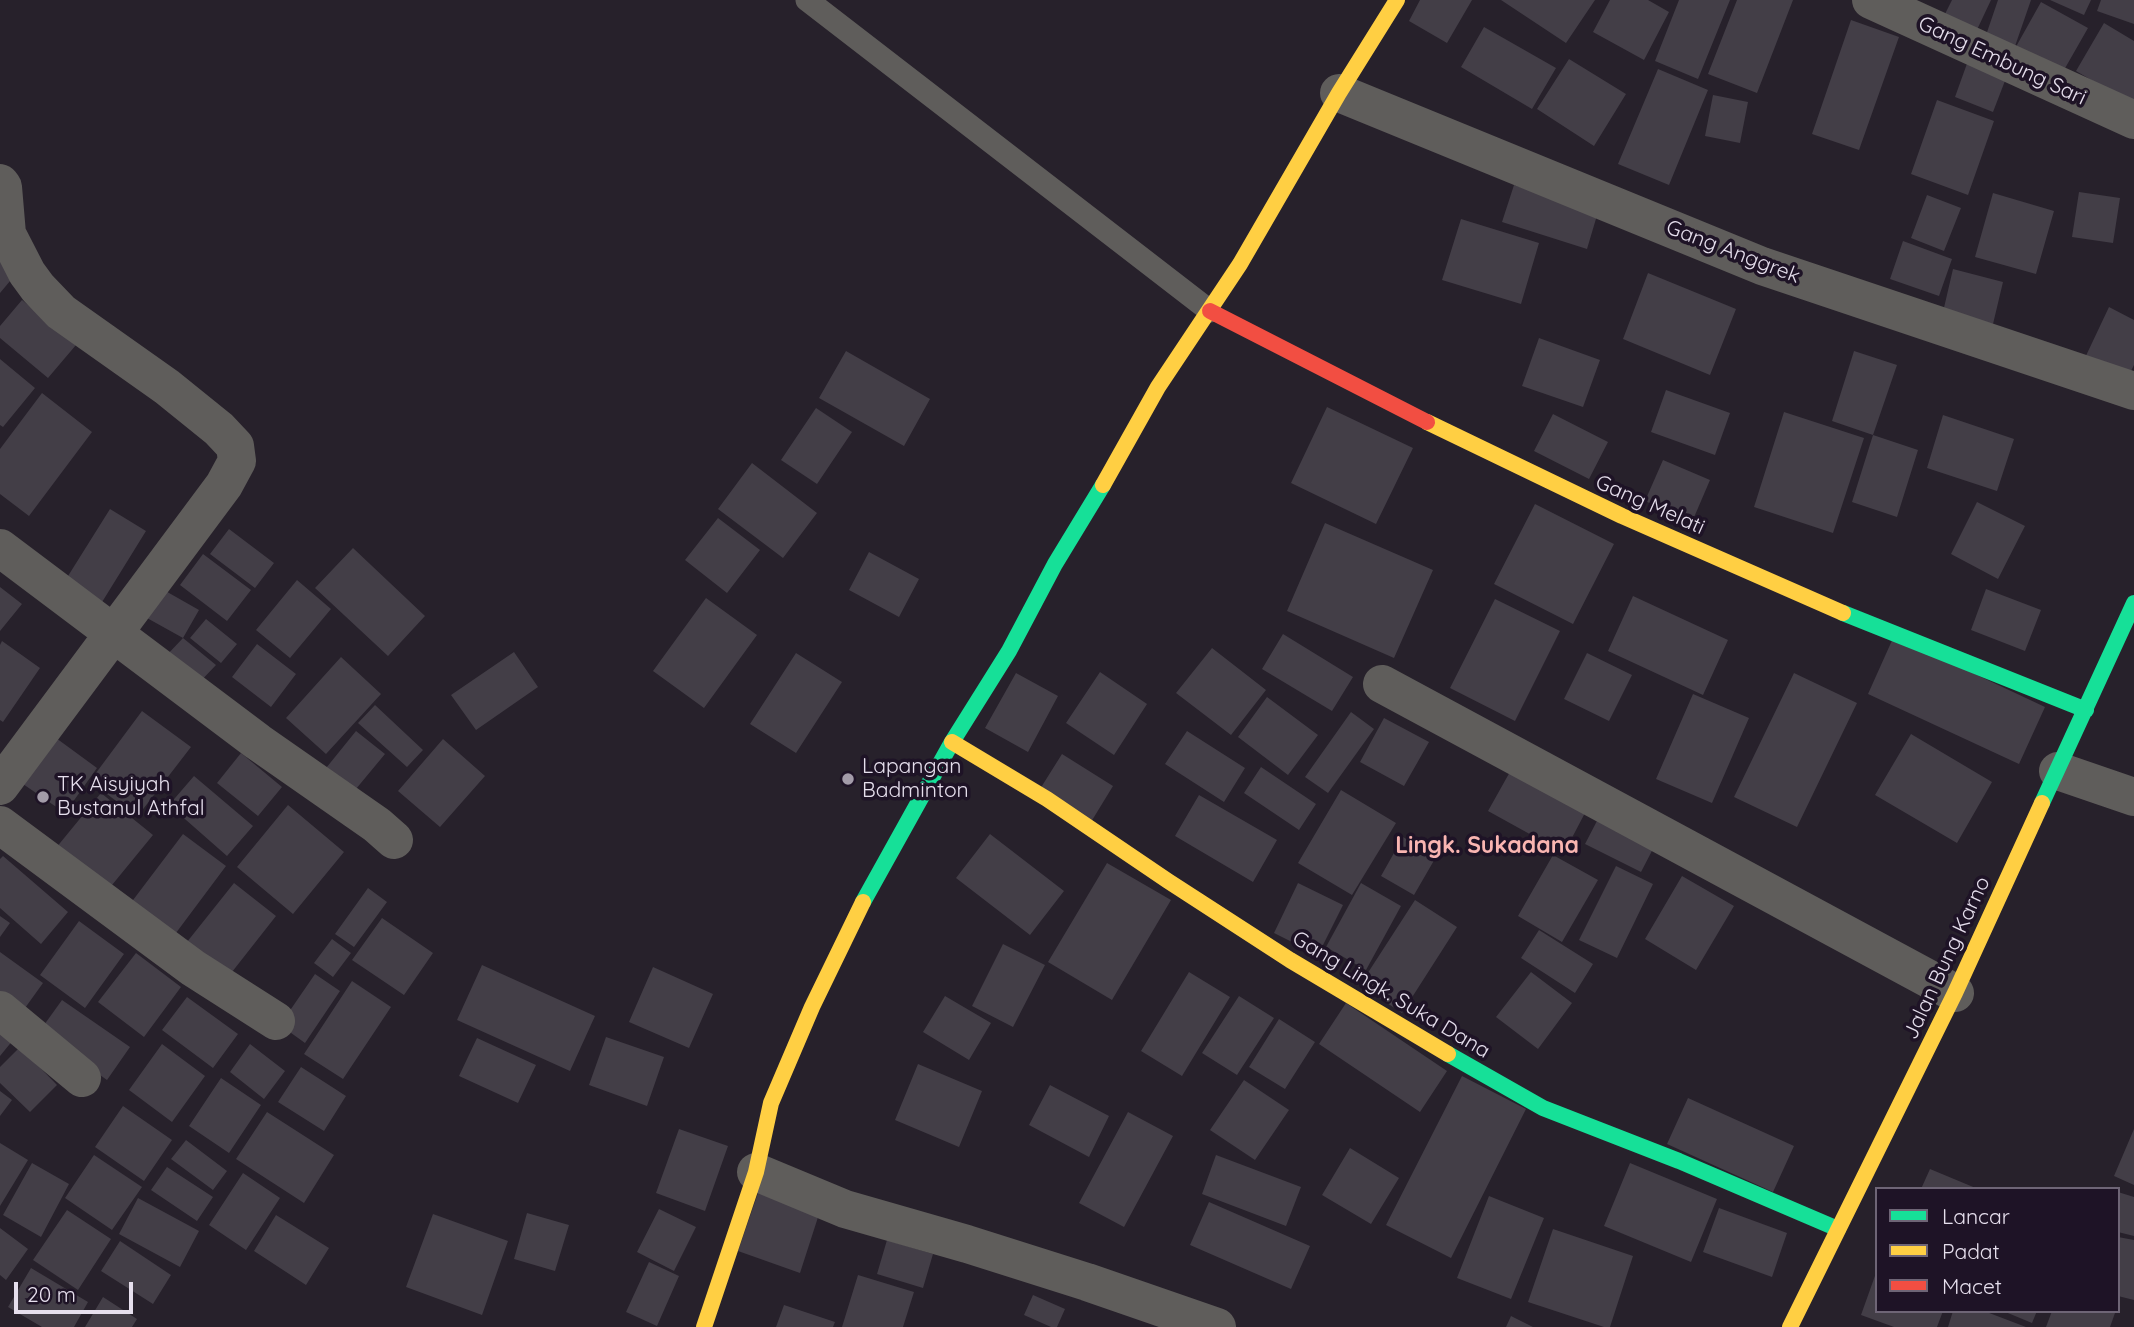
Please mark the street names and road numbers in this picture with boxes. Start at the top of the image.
street label: Gang Embung Sari [1914,11,2090,111]
street label: Gang Anggrek [1663,215,1803,289]
street label: Gang Melati [1591,470,1709,540]
street label: Jalan Bung Karno [1898,873,1996,1043]
street label: Gang Lingk. Suka Dana [1288,926,1494,1064]

